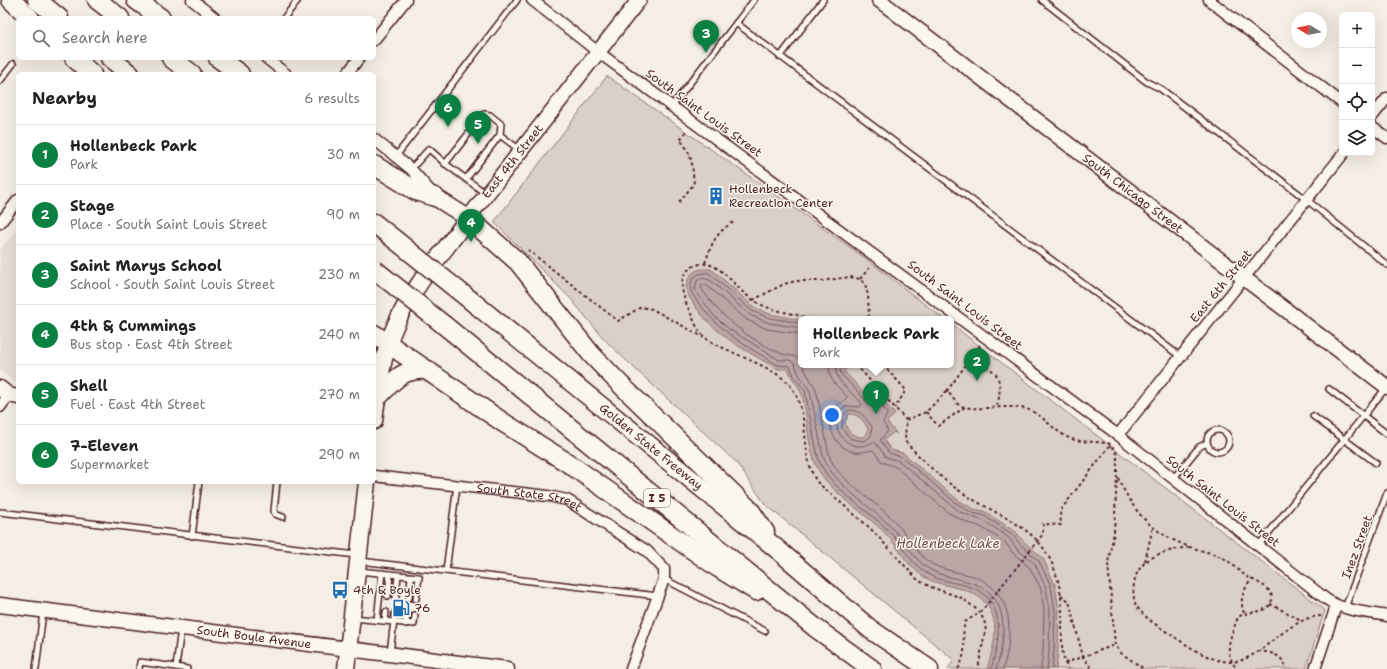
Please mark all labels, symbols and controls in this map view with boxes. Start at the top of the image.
north arrow [1291,12,1327,48]
map controls [1339,12,1375,156]
button: + [1339,12,1375,48]
search box [16,16,376,60]
pin: 3 [693,20,719,53]
icon: search [30,27,52,49]
text: Search here [62,28,148,48]
button: − [1339,48,1375,84]
street label: South Saint Louis Street [643,65,765,161]
button: locate [1339,84,1375,120]
text: Nearby [32,87,97,109]
text: 6 results [304,90,360,107]
pin: 6 [435,94,461,127]
pin: 5 [465,111,491,144]
button: layers [1339,120,1375,156]
street label: East 4th Street [478,121,547,202]
text: Hollenbeck Park [70,136,197,156]
text: 1 [42,146,48,163]
text: 30 m [326,146,360,163]
street label: South Chicago Street [1079,150,1186,237]
text: Park [70,156,98,173]
place label: Hollenbeck Recreation Center [729,181,834,211]
building icon: Hollenbeck Recreation Center [706,186,726,206]
text: Stage [70,196,115,216]
text: 2 [40,206,50,223]
text: 90 m [326,206,360,223]
pin: 4 [458,209,484,242]
text: Place · South Saint Louis Street [70,216,267,233]
street label: East 6th Street [1187,246,1255,326]
text: Saint Marys School [70,256,222,276]
street label: South Saint Louis Street [904,257,1026,353]
text: 3 [40,266,50,283]
text: 230 m [318,266,360,283]
text: School · South Saint Louis Street [70,276,275,293]
text: 4th & Cummings [70,316,196,336]
popup [798,316,954,368]
text: Hollenbeck Park [812,324,940,344]
text: 4 [40,326,50,343]
text: 240 m [318,326,360,343]
text: Bus stop · East 4th Street [70,336,233,353]
text: Park [812,344,840,361]
pin: 2 [964,348,990,381]
text: Shell [70,376,108,396]
pin: 1 [863,381,889,414]
text: 5 [41,386,49,403]
text: 270 m [318,386,360,403]
text: Fuel · East 4th Street [70,396,205,413]
street label: Golden State Freeway [596,400,706,494]
your location [822,405,842,425]
text: 7-Eleven [70,436,139,456]
text: 6 [40,446,50,463]
text: 290 m [318,446,360,463]
street label: South Saint Louis Street [1163,452,1283,550]
text: Supermarket [70,456,149,473]
street label: South State Street [476,480,585,515]
road number: I 5 [644,489,670,507]
street label: Inez Street [1338,513,1376,581]
water label: Hollenbeck Lake [896,535,1000,552]
bus stop icon: 4th & Boyle [330,580,350,600]
place label: 4th & Boyle [353,582,421,598]
fuel station icon: 76 [391,598,411,618]
place label: 76 [414,600,430,616]
street label: South Boyle Avenue [196,622,312,652]

